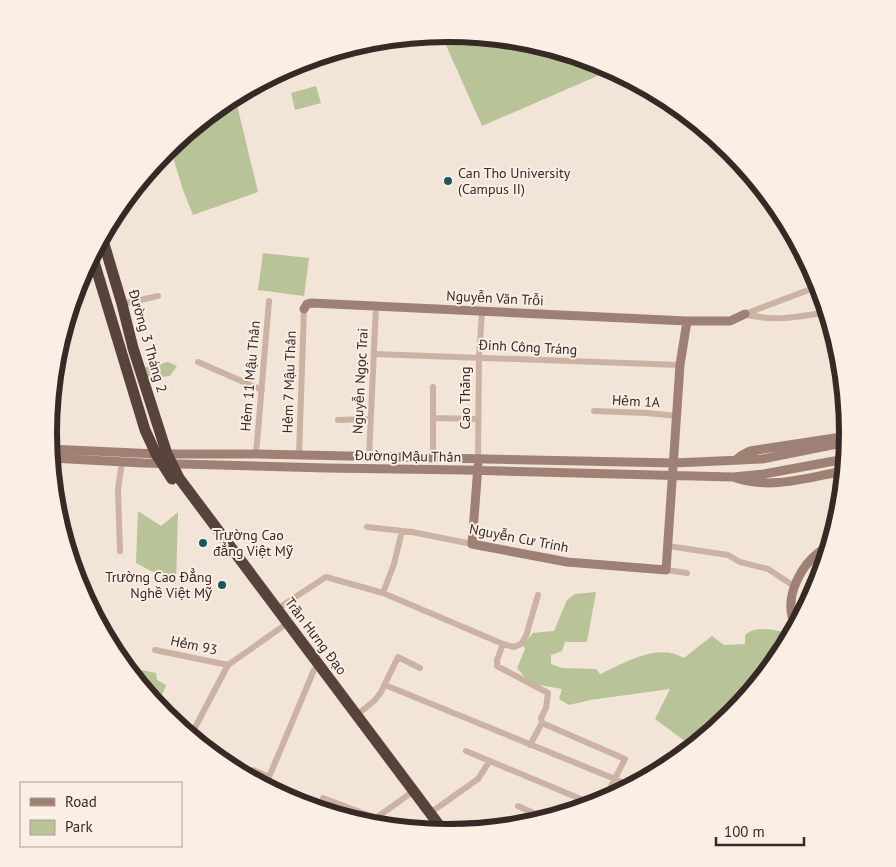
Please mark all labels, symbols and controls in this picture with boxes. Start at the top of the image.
place label: Can Tho University (Campus II) [458,164,571,198]
marker: Can Tho University (Campus II) [442,175,454,187]
street label: Đường 3 Tháng 2 [124,286,171,395]
street label: Nguyễn Văn Trỗi [446,286,544,310]
street label: Hẻm 11 Mậu Thân [236,320,264,432]
street label: Nguyễn Ngọc Trai [348,328,372,434]
street label: Hẻm 7 Mậu Thân [278,330,300,434]
street label: Đinh Công Tráng [477,335,578,359]
street label: Cao Thắng [456,366,474,430]
street label: Hẻm 1A [611,391,661,411]
street label: Đường Mậu Thân [354,446,461,466]
street label: Nguyễn Cư Trinh [468,520,570,556]
place label: Trường Cao đẳng Việt Mỹ [213,526,293,560]
marker: Trường Cao đẳng Việt Mỹ [197,537,209,549]
place label: Trường Cao Đẳng Nghề Việt Mỹ [105,568,212,602]
marker: Trường Cao Đẳng Nghề Việt Mỹ [216,579,228,591]
street label: Trần Hưng Đạo [281,594,351,678]
street label: Hẻm 93 [169,631,219,659]
legend [20,782,182,847]
text: Road [65,792,97,811]
scale bar [716,814,804,846]
text: Park [65,817,93,836]
text: 100 m [724,822,765,841]

